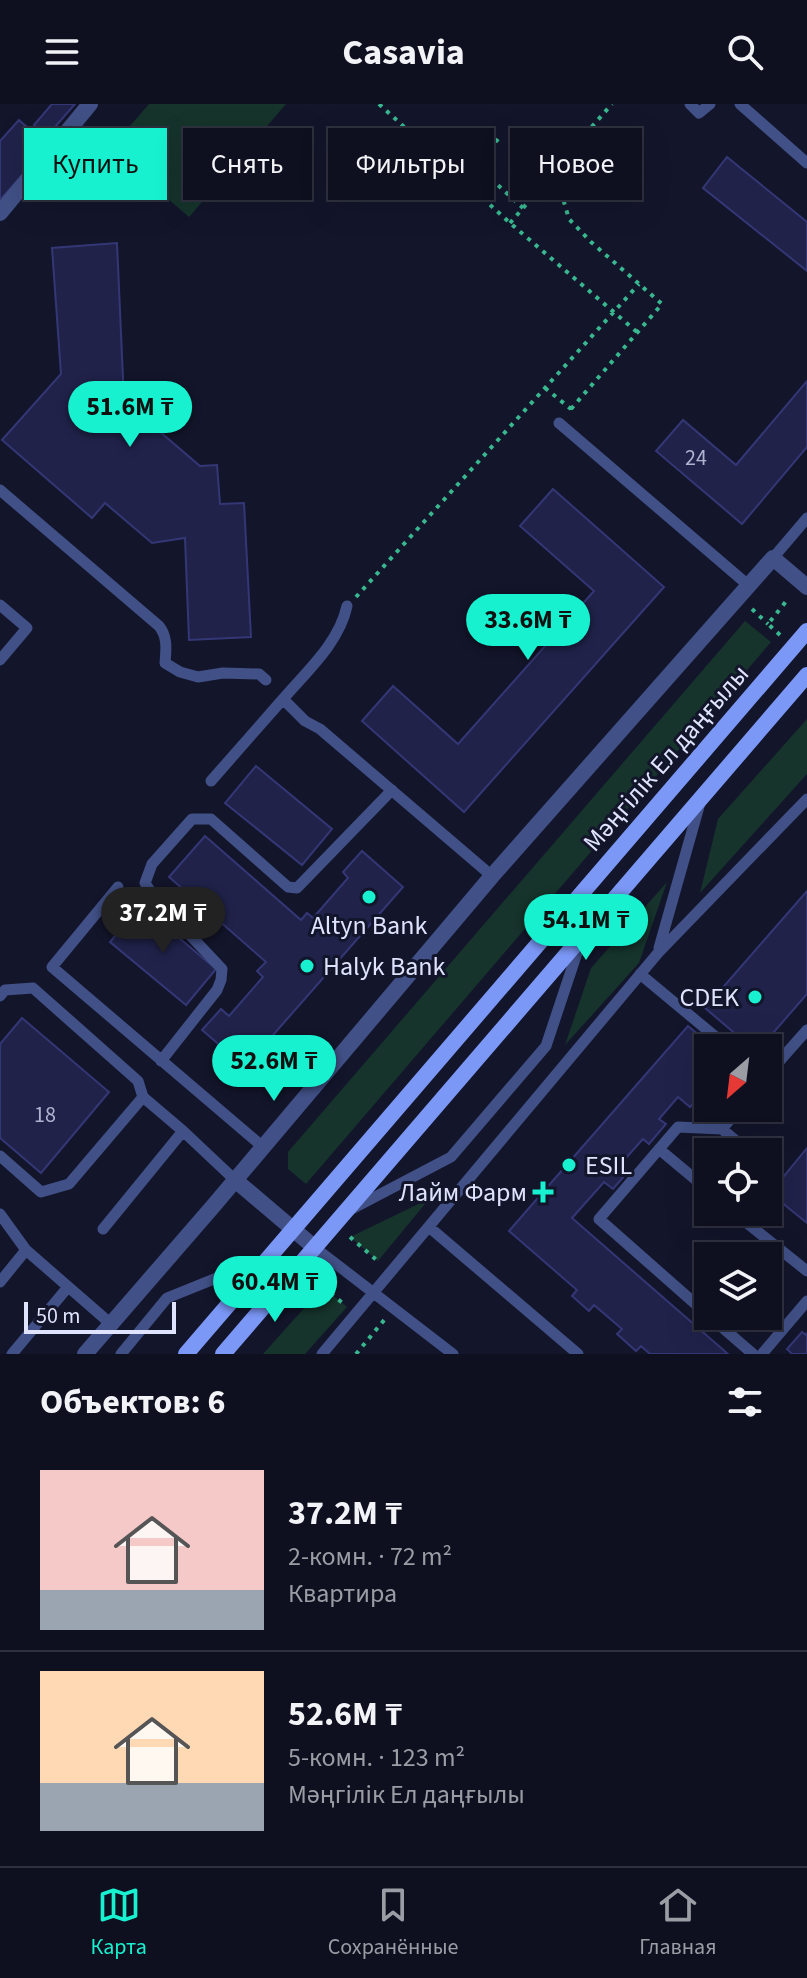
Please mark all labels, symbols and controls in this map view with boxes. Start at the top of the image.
text: Casavia [342,27,465,78]
icon: menu [40,30,84,74]
icon: search [723,30,767,74]
chip: Купить [24,128,167,200]
chip: Снять [183,128,312,200]
chip: Фильтры [328,128,494,200]
chip: Новое [510,128,642,200]
pin: 51.6M ₸ [56,381,204,449]
text: 51.6M ₸ [86,388,174,425]
house number: 24 [685,442,707,474]
pin: 33.6M ₸ [454,594,602,662]
text: 33.6M ₸ [484,601,572,638]
street label: Мәңгілік Ел даңғылы [574,656,758,860]
pin: 37.2M ₸ [89,887,237,955]
marker: Altyn Bank [360,888,378,906]
text: 37.2M ₸ [119,894,207,931]
pin: 54.1M ₸ [512,894,660,962]
text: 54.1M ₸ [542,901,630,938]
place label: Altyn Bank [311,907,427,944]
place label: Halyk Bank [323,948,446,985]
marker: Halyk Bank [298,957,316,975]
place label: CDEK [679,979,739,1016]
marker: CDEK [746,988,764,1006]
north arrow [694,1034,782,1122]
map controls [694,1034,782,1330]
pin: 52.6M ₸ [200,1035,348,1103]
text: 52.6M ₸ [230,1042,318,1079]
house number: 18 [34,1099,56,1131]
button: locate [694,1138,782,1226]
place label: ESIL [585,1147,632,1184]
marker: ESIL [560,1156,578,1174]
place label: Лайм Фарм [399,1174,527,1211]
marker: Лайм Фарм [534,1183,552,1201]
button: layers [694,1242,782,1330]
pin: 60.4M ₸ [201,1256,349,1324]
text: 60.4M ₸ [231,1263,319,1300]
scale bar [24,1298,176,1334]
text: 50 m [36,1300,81,1332]
text: Объектов: 6 [40,1378,225,1427]
icon: filters [723,1380,767,1424]
text: 37.2M ₸ [288,1489,403,1538]
icon: home [104,1502,200,1598]
text: 2-комн. · 72 m² [288,1538,452,1575]
text: Квартира [288,1575,397,1612]
text: 52.6M ₸ [288,1690,403,1739]
icon: home [104,1703,200,1799]
text: 5-комн. · 123 m² [288,1739,465,1776]
text: Мәңгілік Ел даңғылы [288,1776,525,1813]
tab: Карта [90,1883,147,1963]
tab: Сохранённые [328,1883,458,1963]
tab: Главная [639,1883,717,1963]

